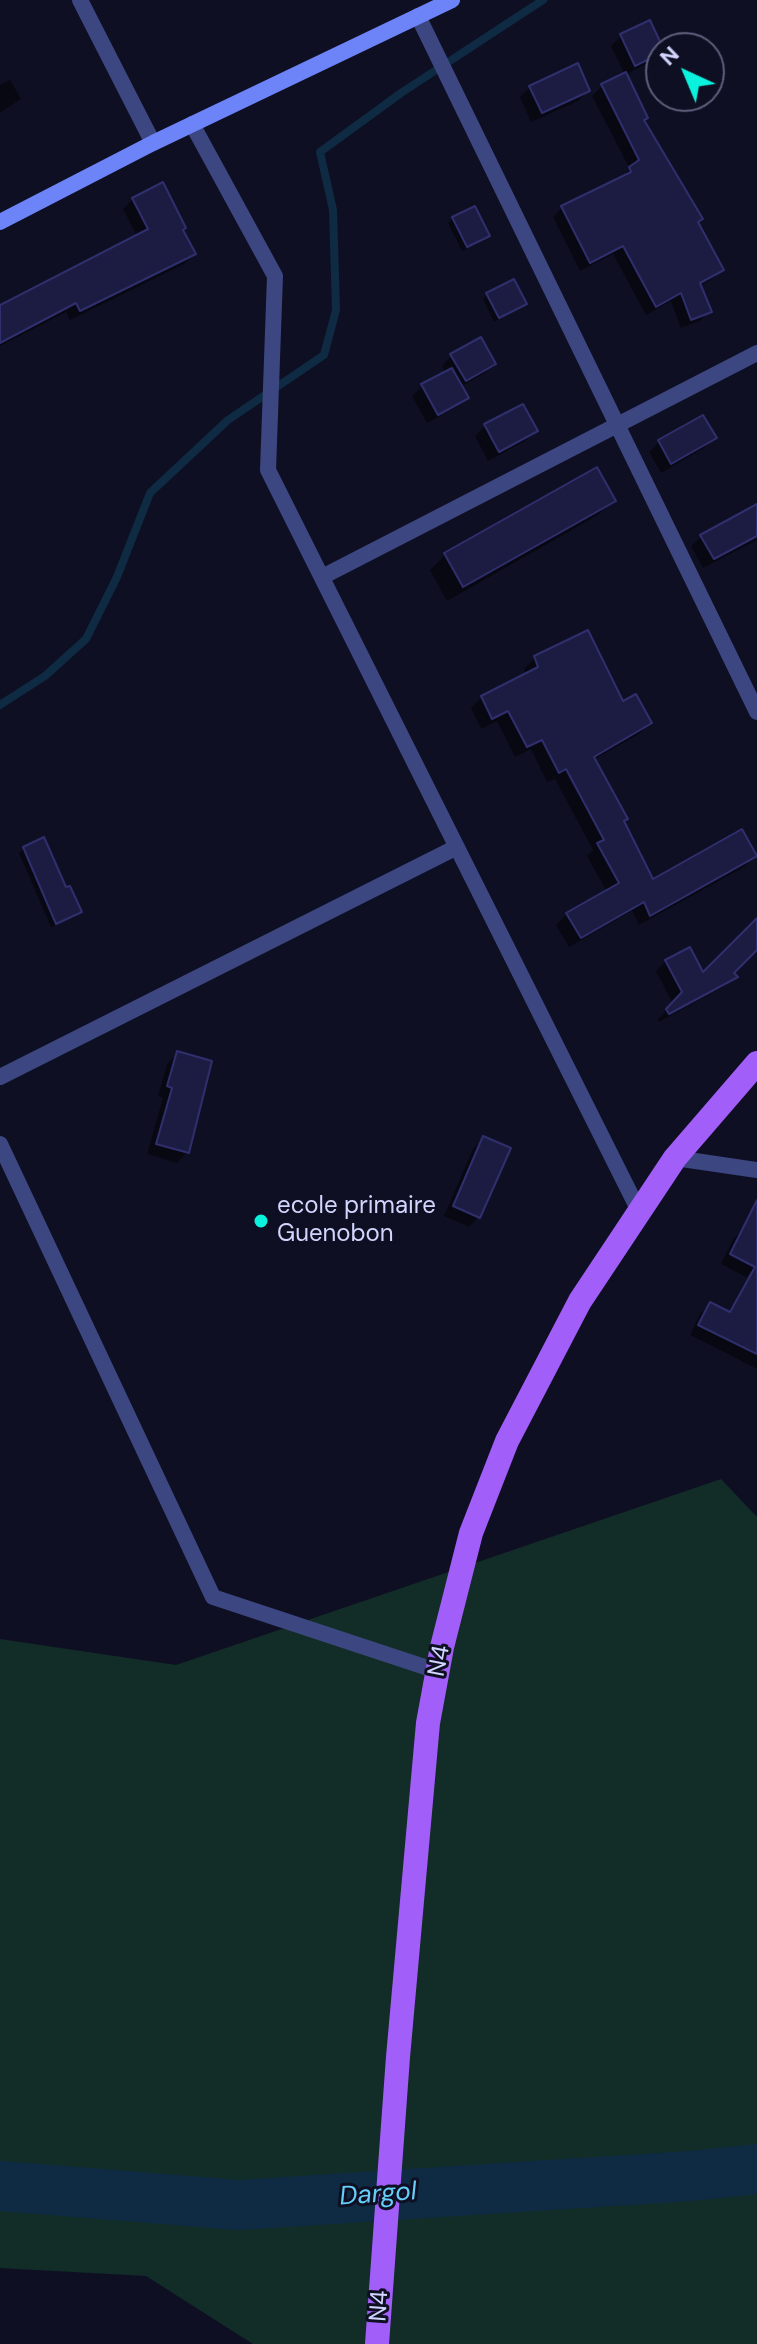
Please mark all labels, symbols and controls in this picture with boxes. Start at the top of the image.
north arrow [645,32,725,112]
text: N [654,40,685,72]
place label: ecole primaire Guenobon [277,1193,436,1249]
marker: ecole primaire Guenobon [252,1212,270,1230]
street label: N4 [423,1643,457,1679]
water label: Dargol [338,2177,418,2213]
street label: N4 [365,2289,395,2323]

